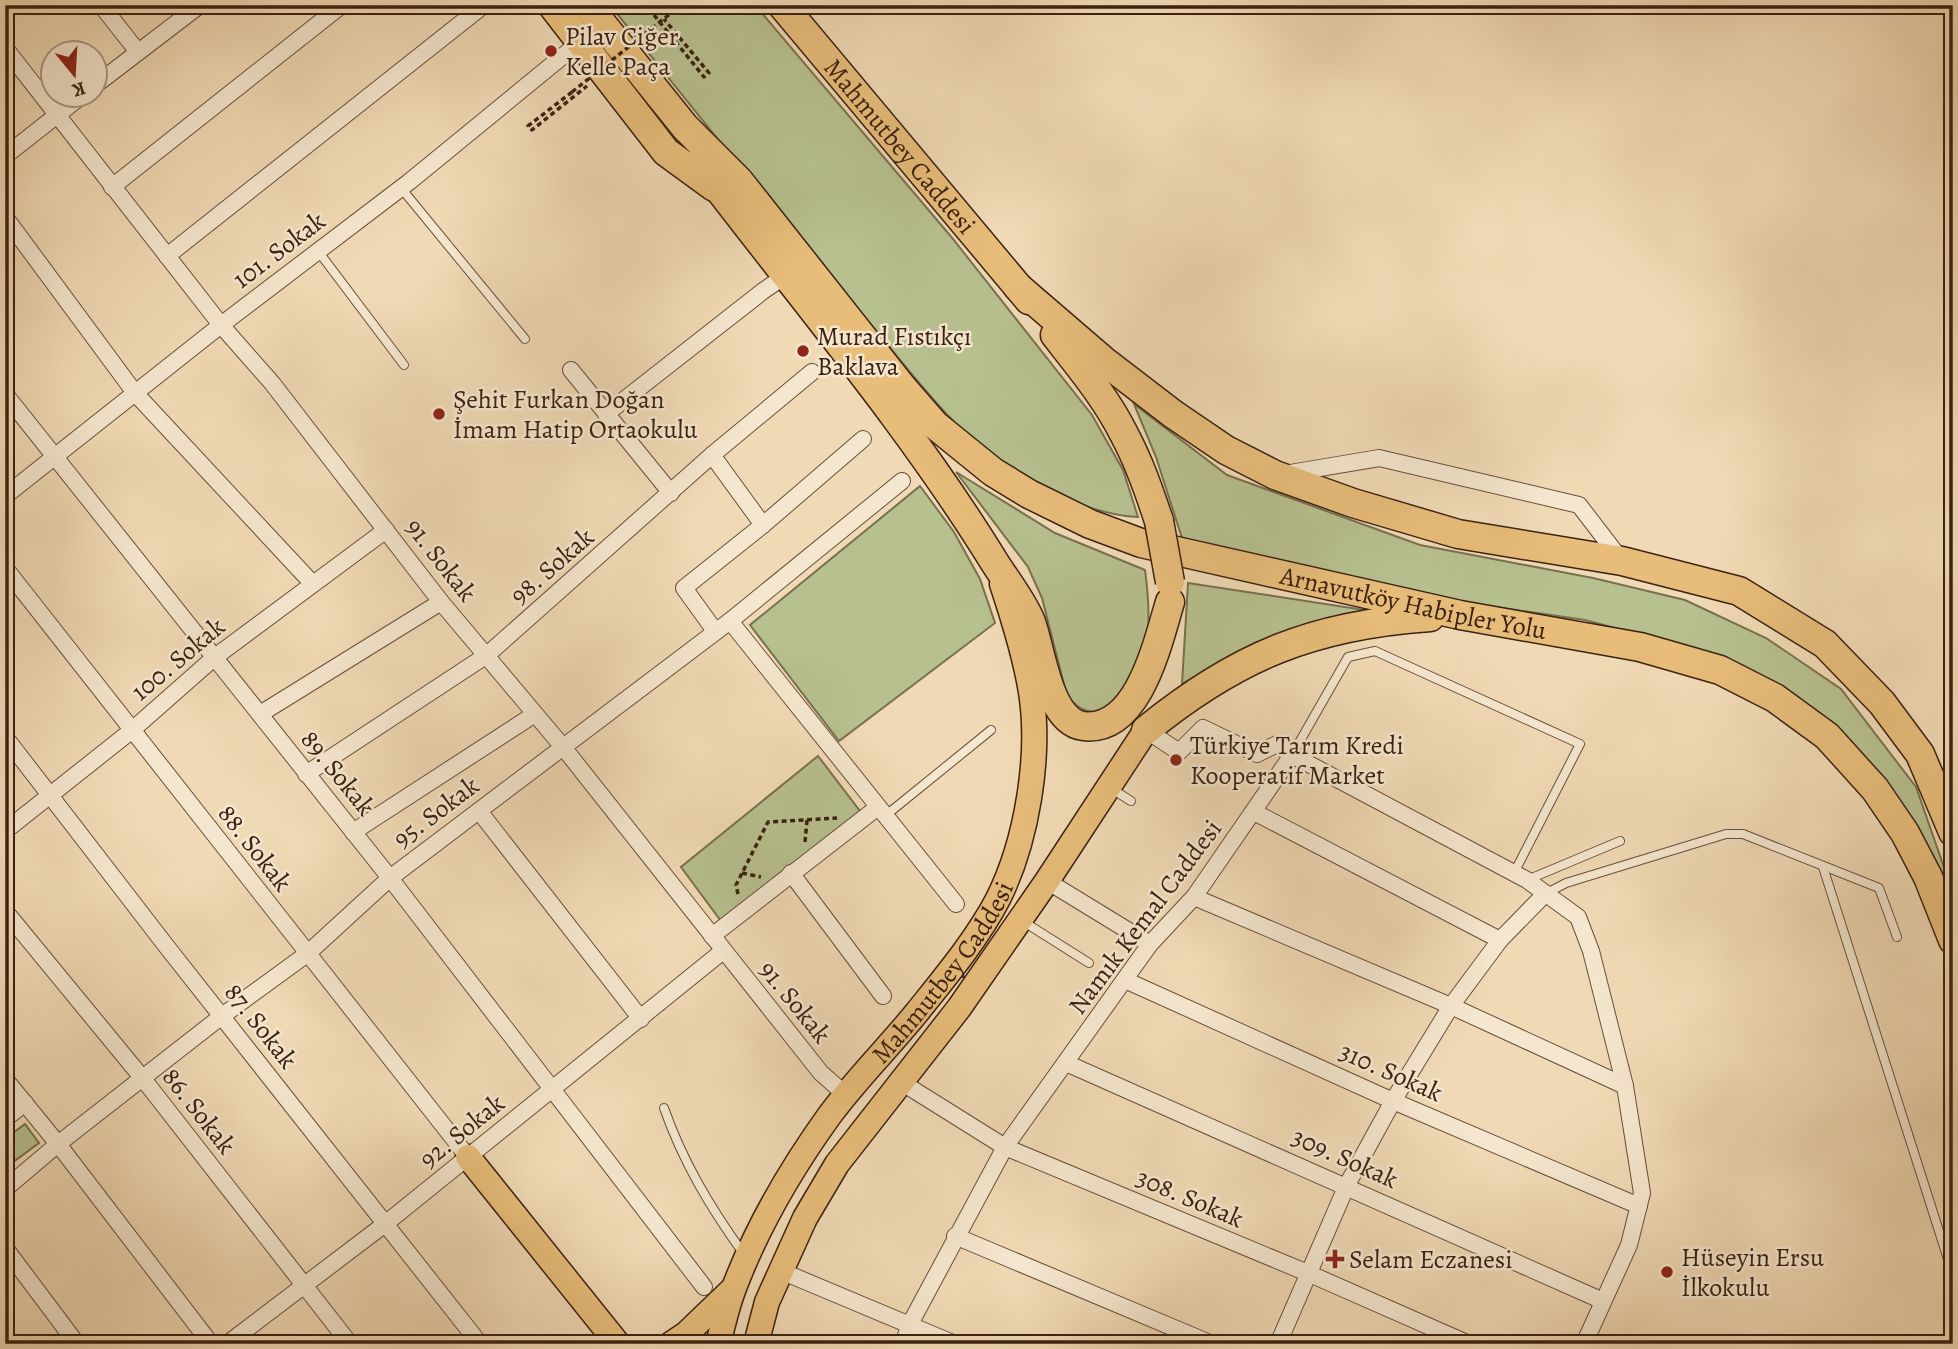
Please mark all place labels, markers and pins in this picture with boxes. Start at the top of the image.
place label: Pilav Ciğer Kelle Paça [565,19,679,84]
marker: Pilav Ciğer Kelle Paça [543,43,559,59]
place label: Murad Fıstıkçı Baklava [817,319,971,384]
marker: Murad Fıstıkçı Baklava [795,343,811,359]
place label: Şehit Furkan Doğan İmam Hatip Ortaokulu [453,382,699,447]
marker: Şehit Furkan Doğan İmam Hatip Ortaokulu [431,406,447,422]
place label: Türkiye Tarım Kredi Kooperatif Market [1190,728,1404,793]
marker: Türkiye Tarım Kredi Kooperatif Market [1168,752,1184,768]
place label: Hüseyin Ersu İlkokulu [1681,1240,1825,1305]
place label: Selam Eczanesi [1349,1242,1513,1277]
marker: Selam Eczanesi [1327,1251,1343,1267]
marker: Hüseyin Ersu İlkokulu [1659,1264,1675,1280]

